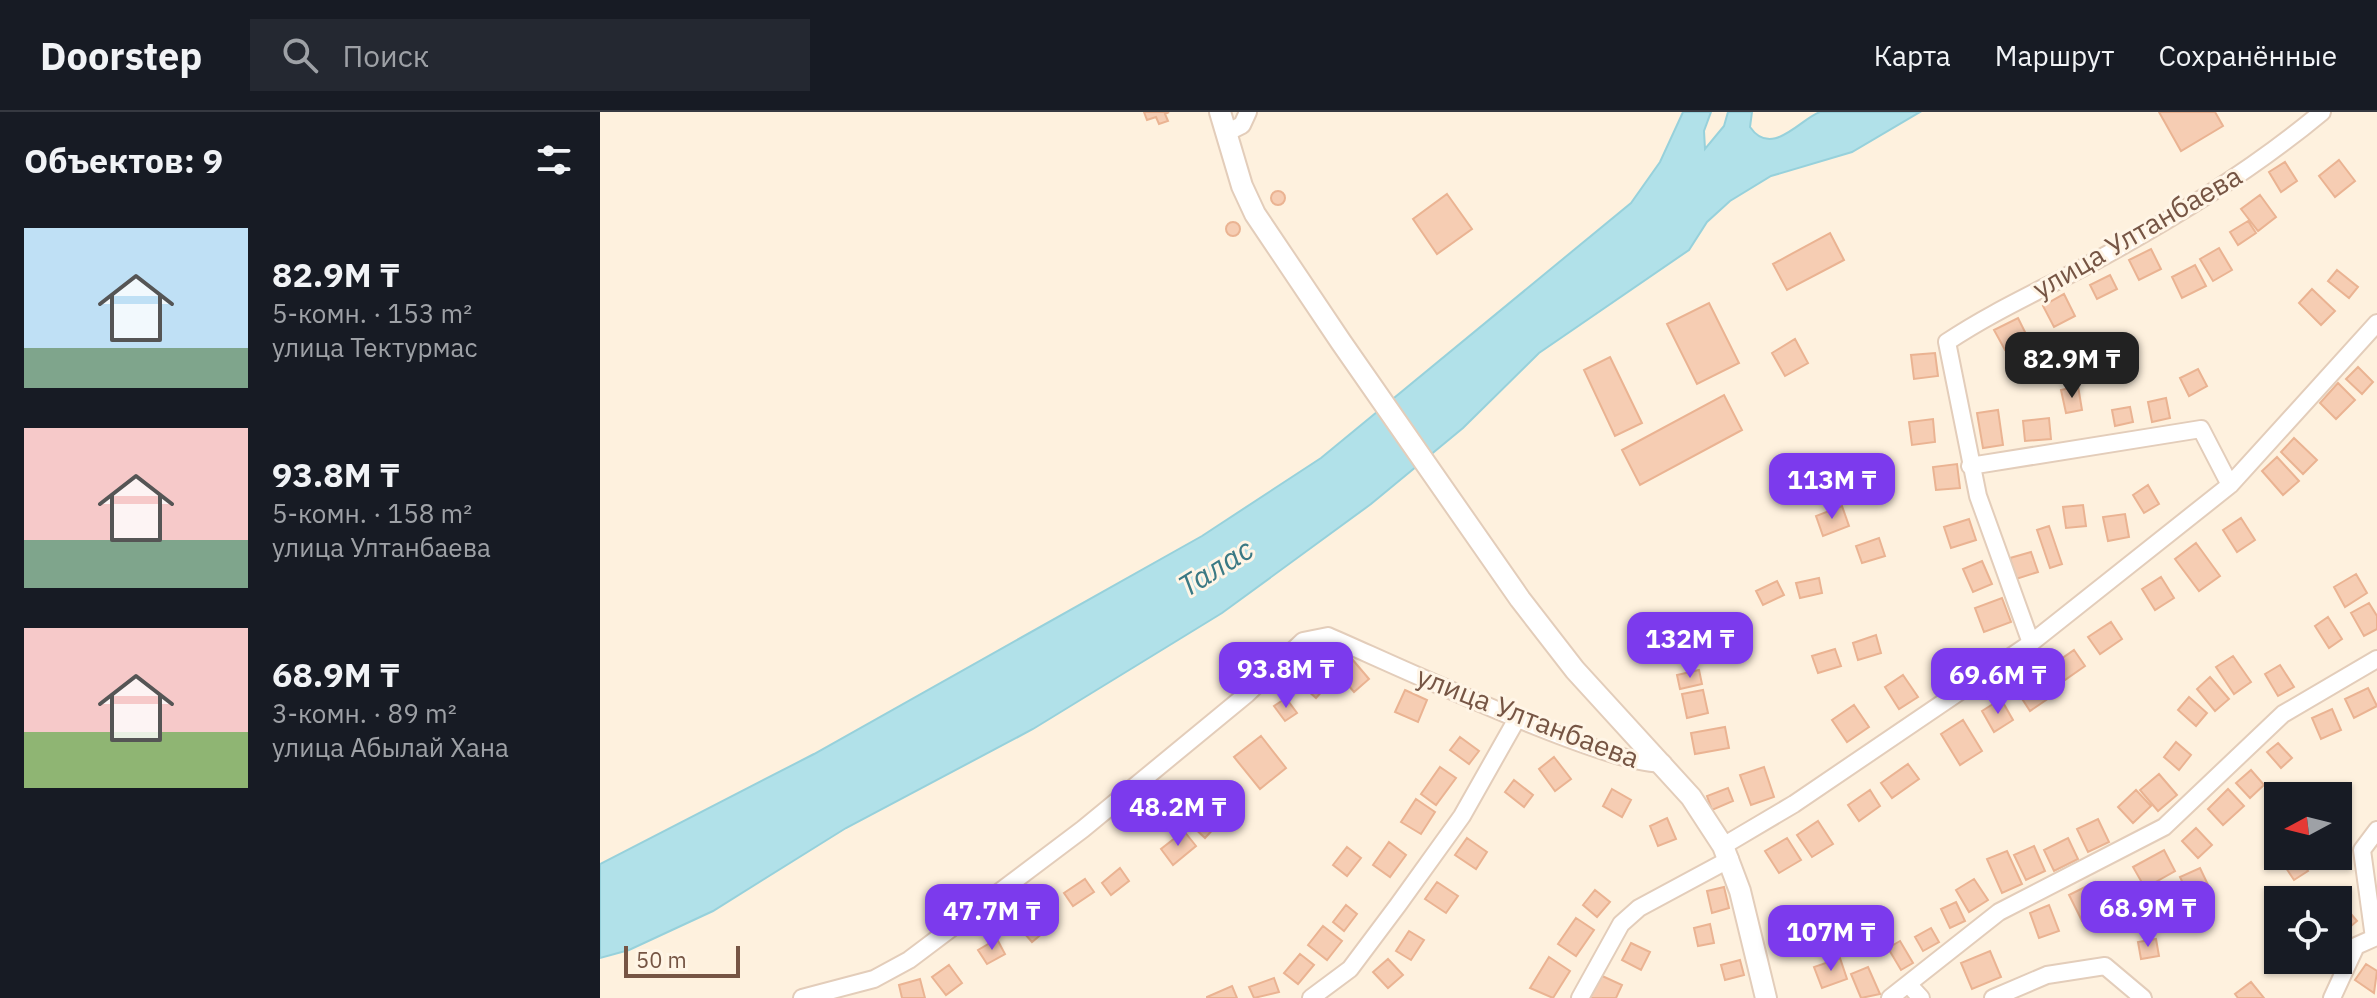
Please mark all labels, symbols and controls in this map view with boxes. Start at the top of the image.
search box [250,19,810,91]
text: Doorstep [40,31,202,80]
icon: search [278,33,322,77]
text: Поиск [342,36,429,75]
text: Карта [1874,37,1951,74]
text: Маршрут [1995,37,2114,74]
text: Сохранённые [2158,37,2337,74]
text: Объектов: 9 [24,138,223,182]
icon: filters [532,138,576,182]
street label: улица Ултанбаева [2025,157,2248,307]
text: 82.9M ₸ [272,252,400,296]
icon: home [88,260,184,356]
text: 5-комн. · 153 m² [272,296,472,330]
text: улица Тектурмас [272,330,478,364]
pin: 82.9M ₸ [1998,332,2146,400]
text: 82.9M ₸ [2023,341,2121,375]
text: 93.8M ₸ [272,452,400,496]
pin: 113M ₸ [1767,453,1897,521]
icon: home [88,460,184,556]
text: 113M ₸ [1787,462,1877,496]
text: 5-комн. · 158 m² [272,496,472,530]
water label: Талас [1170,528,1260,605]
text: улица Ултанбаева [272,530,491,564]
pin: 132M ₸ [1625,612,1755,680]
text: 132M ₸ [1645,621,1735,655]
pin: 93.8M ₸ [1212,642,1360,710]
pin: 69.6M ₸ [1924,648,2072,716]
text: 93.8M ₸ [1237,651,1335,685]
text: 68.9M ₸ [272,652,400,696]
street label: улица Ултанбаева [1412,657,1645,776]
text: 69.6M ₸ [1949,657,2047,691]
icon: home [88,660,184,756]
text: 3-комн. · 89 m² [272,696,457,730]
text: улица Абылай Хана [272,730,509,764]
pin: 48.2M ₸ [1104,780,1252,848]
north arrow [2264,782,2352,870]
map controls [2264,782,2352,974]
text: 48.2M ₸ [1129,789,1227,823]
pin: 68.9M ₸ [2074,881,2222,949]
pin: 47.7M ₸ [918,884,1066,952]
button: locate [2264,886,2352,974]
text: 68.9M ₸ [2099,890,2197,924]
text: 47.7M ₸ [943,893,1041,927]
pin: 107M ₸ [1766,905,1896,973]
text: 107M ₸ [1786,914,1876,948]
scale bar [624,942,740,978]
text: 50 m [636,945,687,974]

